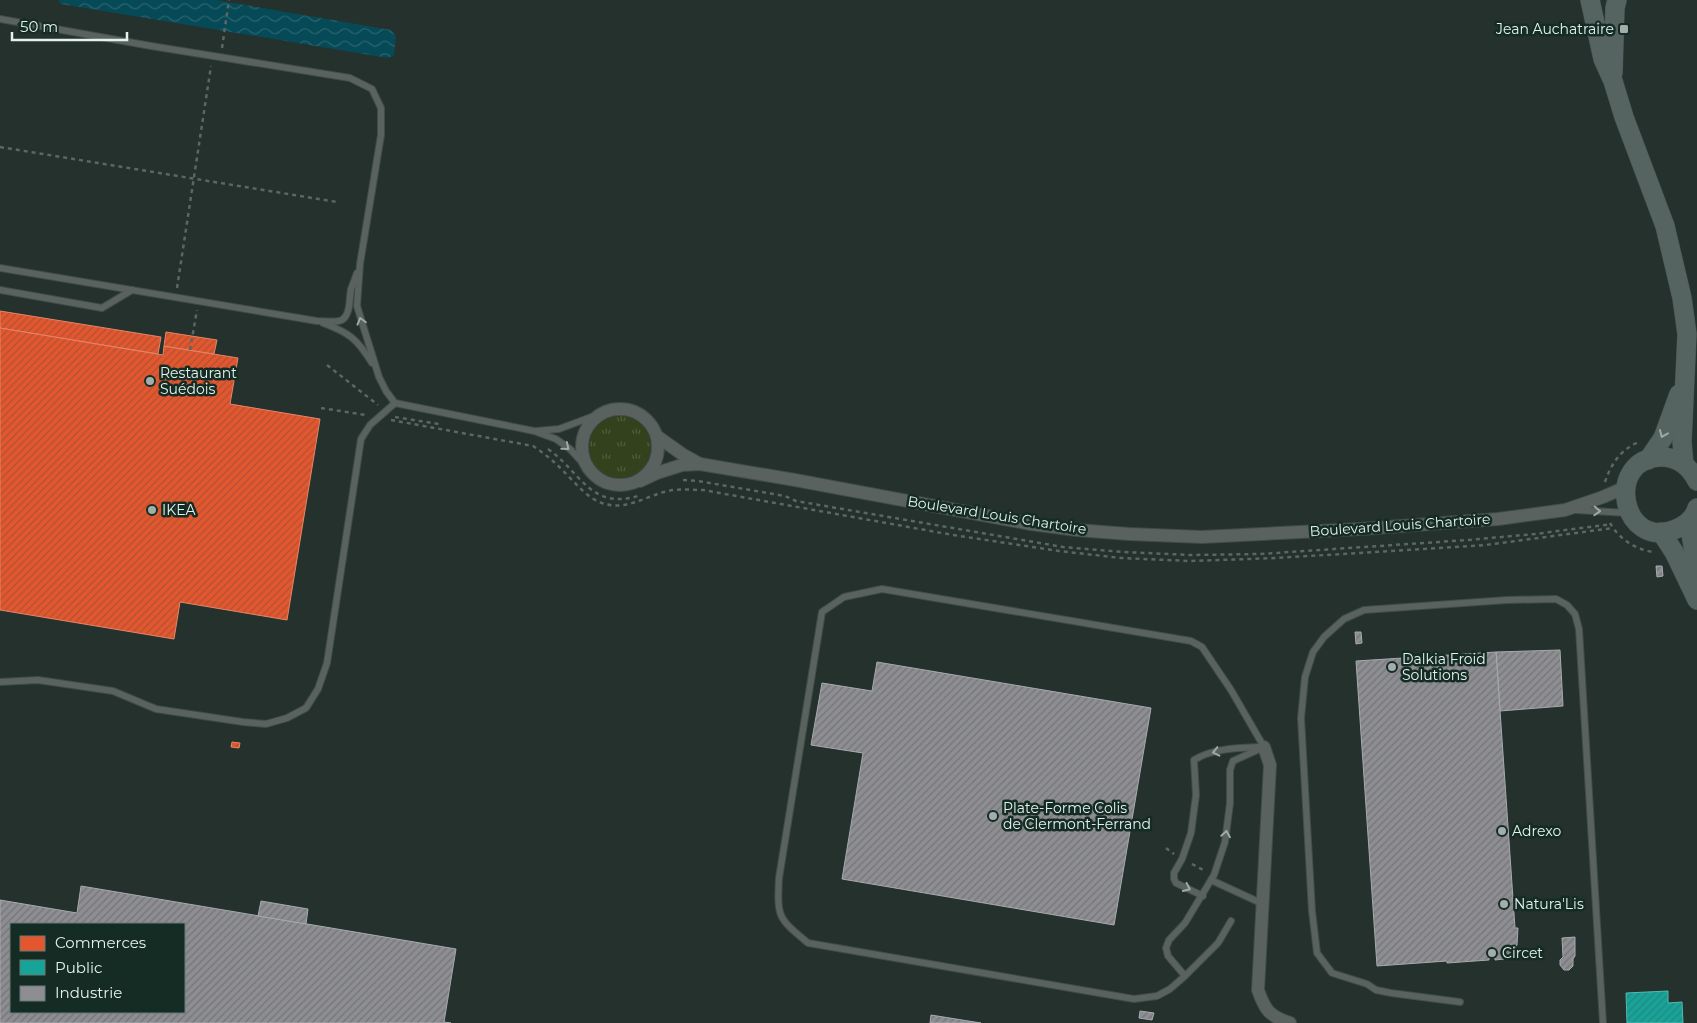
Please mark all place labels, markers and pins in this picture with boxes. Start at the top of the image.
place label: Jean Auchatraire [1495,20,1614,38]
marker: Jean Auchatraire [1618,23,1630,35]
place label: Restaurant Suédois [160,364,237,398]
marker: Restaurant Suédois [144,375,156,387]
place label: IKEA [162,501,197,519]
marker: IKEA [146,504,158,516]
place label: Dalkia Froid Solutions [1402,650,1486,684]
marker: Dalkia Froid Solutions [1386,661,1398,673]
place label: Plate-Forme Colis de Clermont-Ferrand [1003,799,1151,833]
marker: Plate-Forme Colis de Clermont-Ferrand [987,810,999,822]
place label: Adrexo [1512,822,1561,840]
marker: Adrexo [1496,825,1508,837]
place label: Natura'Lis [1514,895,1584,913]
marker: Natura'Lis [1498,898,1510,910]
place label: Circet [1502,944,1543,962]
marker: Circet [1486,947,1498,959]

